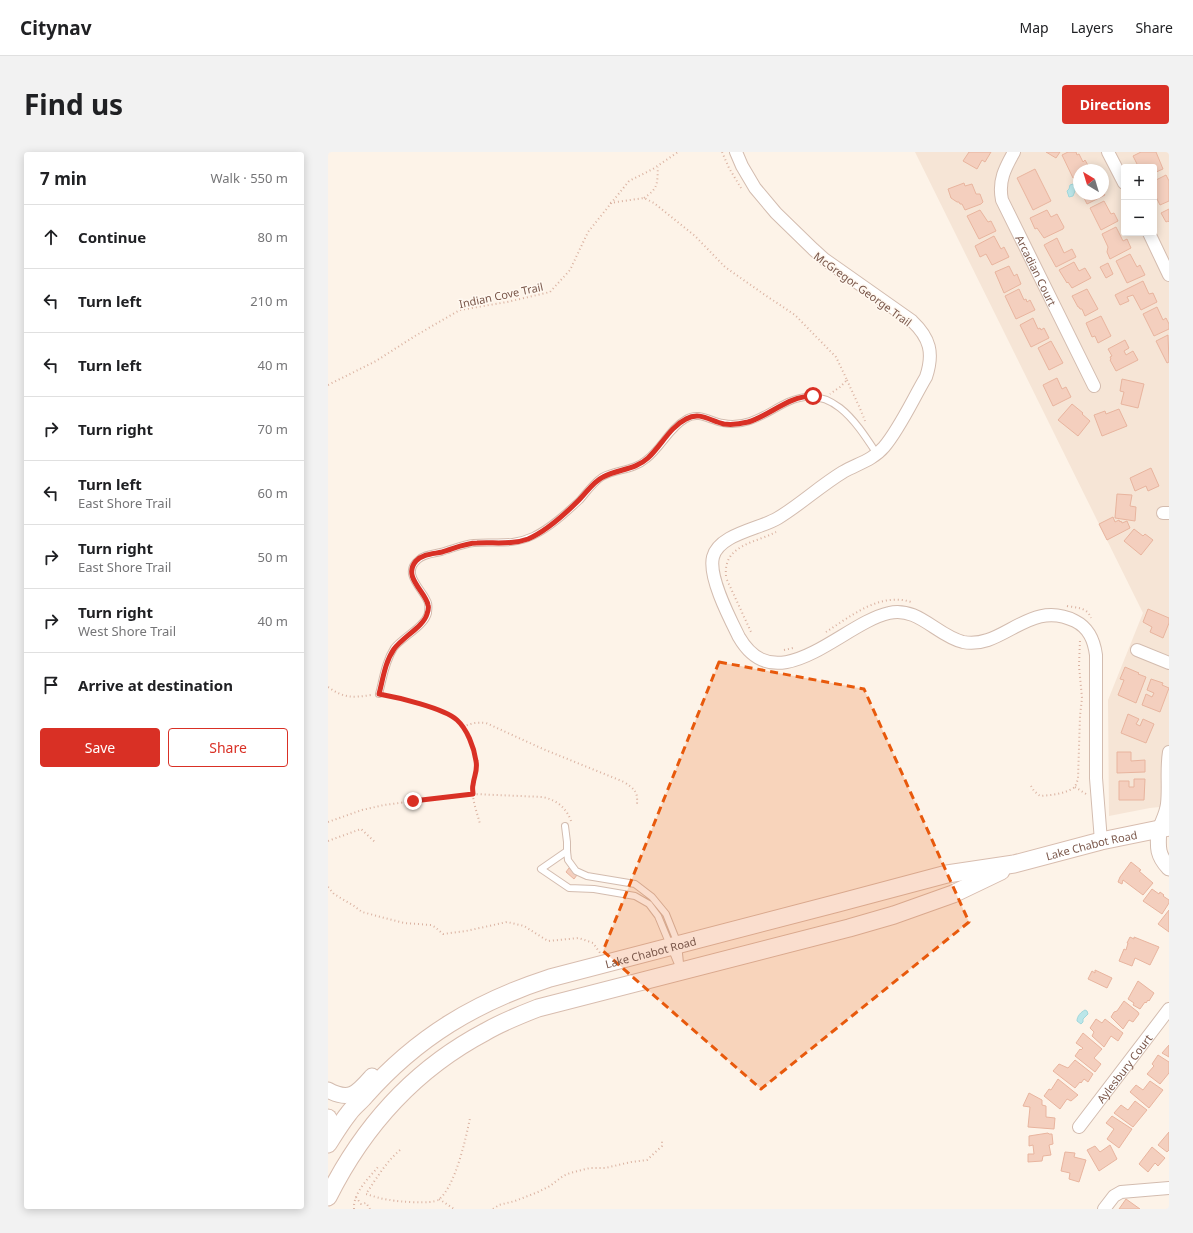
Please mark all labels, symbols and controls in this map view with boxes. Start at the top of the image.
text: Citynav [20,15,92,41]
text: Map [1020,18,1049,37]
text: Layers [1071,18,1113,37]
text: Share [1135,18,1173,37]
text: Find us [24,85,123,123]
button: Directions [1062,85,1169,124]
north arrow [1073,164,1109,200]
map controls [1121,164,1157,236]
button: + [1121,164,1157,200]
text: 7 min [40,167,87,190]
text: Walk · 550 m [210,169,288,187]
button: − [1121,200,1157,236]
icon: ahead [40,226,62,248]
text: Continue [78,227,146,247]
text: 80 m [258,228,288,246]
street label: Arcadian Court [1013,232,1061,308]
street label: McGregor George Trail [811,248,915,330]
street label: Indian Cove Trail [458,279,544,311]
icon: left [40,290,62,312]
text: Turn left [78,291,142,311]
text: 210 m [250,292,288,310]
icon: left [40,354,62,376]
text: Turn left [78,355,142,375]
text: 40 m [258,356,288,374]
route start [804,387,822,405]
icon: right [40,418,62,440]
text: Turn right [78,419,153,439]
text: 70 m [258,420,288,438]
text: Turn left [78,474,142,494]
icon: left [40,482,62,504]
text: 60 m [258,484,288,502]
text: East Shore Trail [78,494,171,512]
text: Turn right [78,538,153,558]
icon: right [40,546,62,568]
text: 50 m [258,548,288,566]
text: East Shore Trail [78,558,171,576]
text: Turn right [78,602,153,622]
icon: right [40,610,62,632]
text: 40 m [258,612,288,630]
text: West Shore Trail [78,622,176,640]
icon: arrive [40,674,62,696]
text: Arrive at destination [78,675,233,695]
button: Save [40,728,160,767]
button: Share [168,728,288,767]
route end [404,792,422,810]
street label: Lake Chabot Road [1044,826,1138,863]
street label: Lake Chabot Road [603,933,698,971]
street label: Aylesbury Court [1093,1031,1155,1106]

